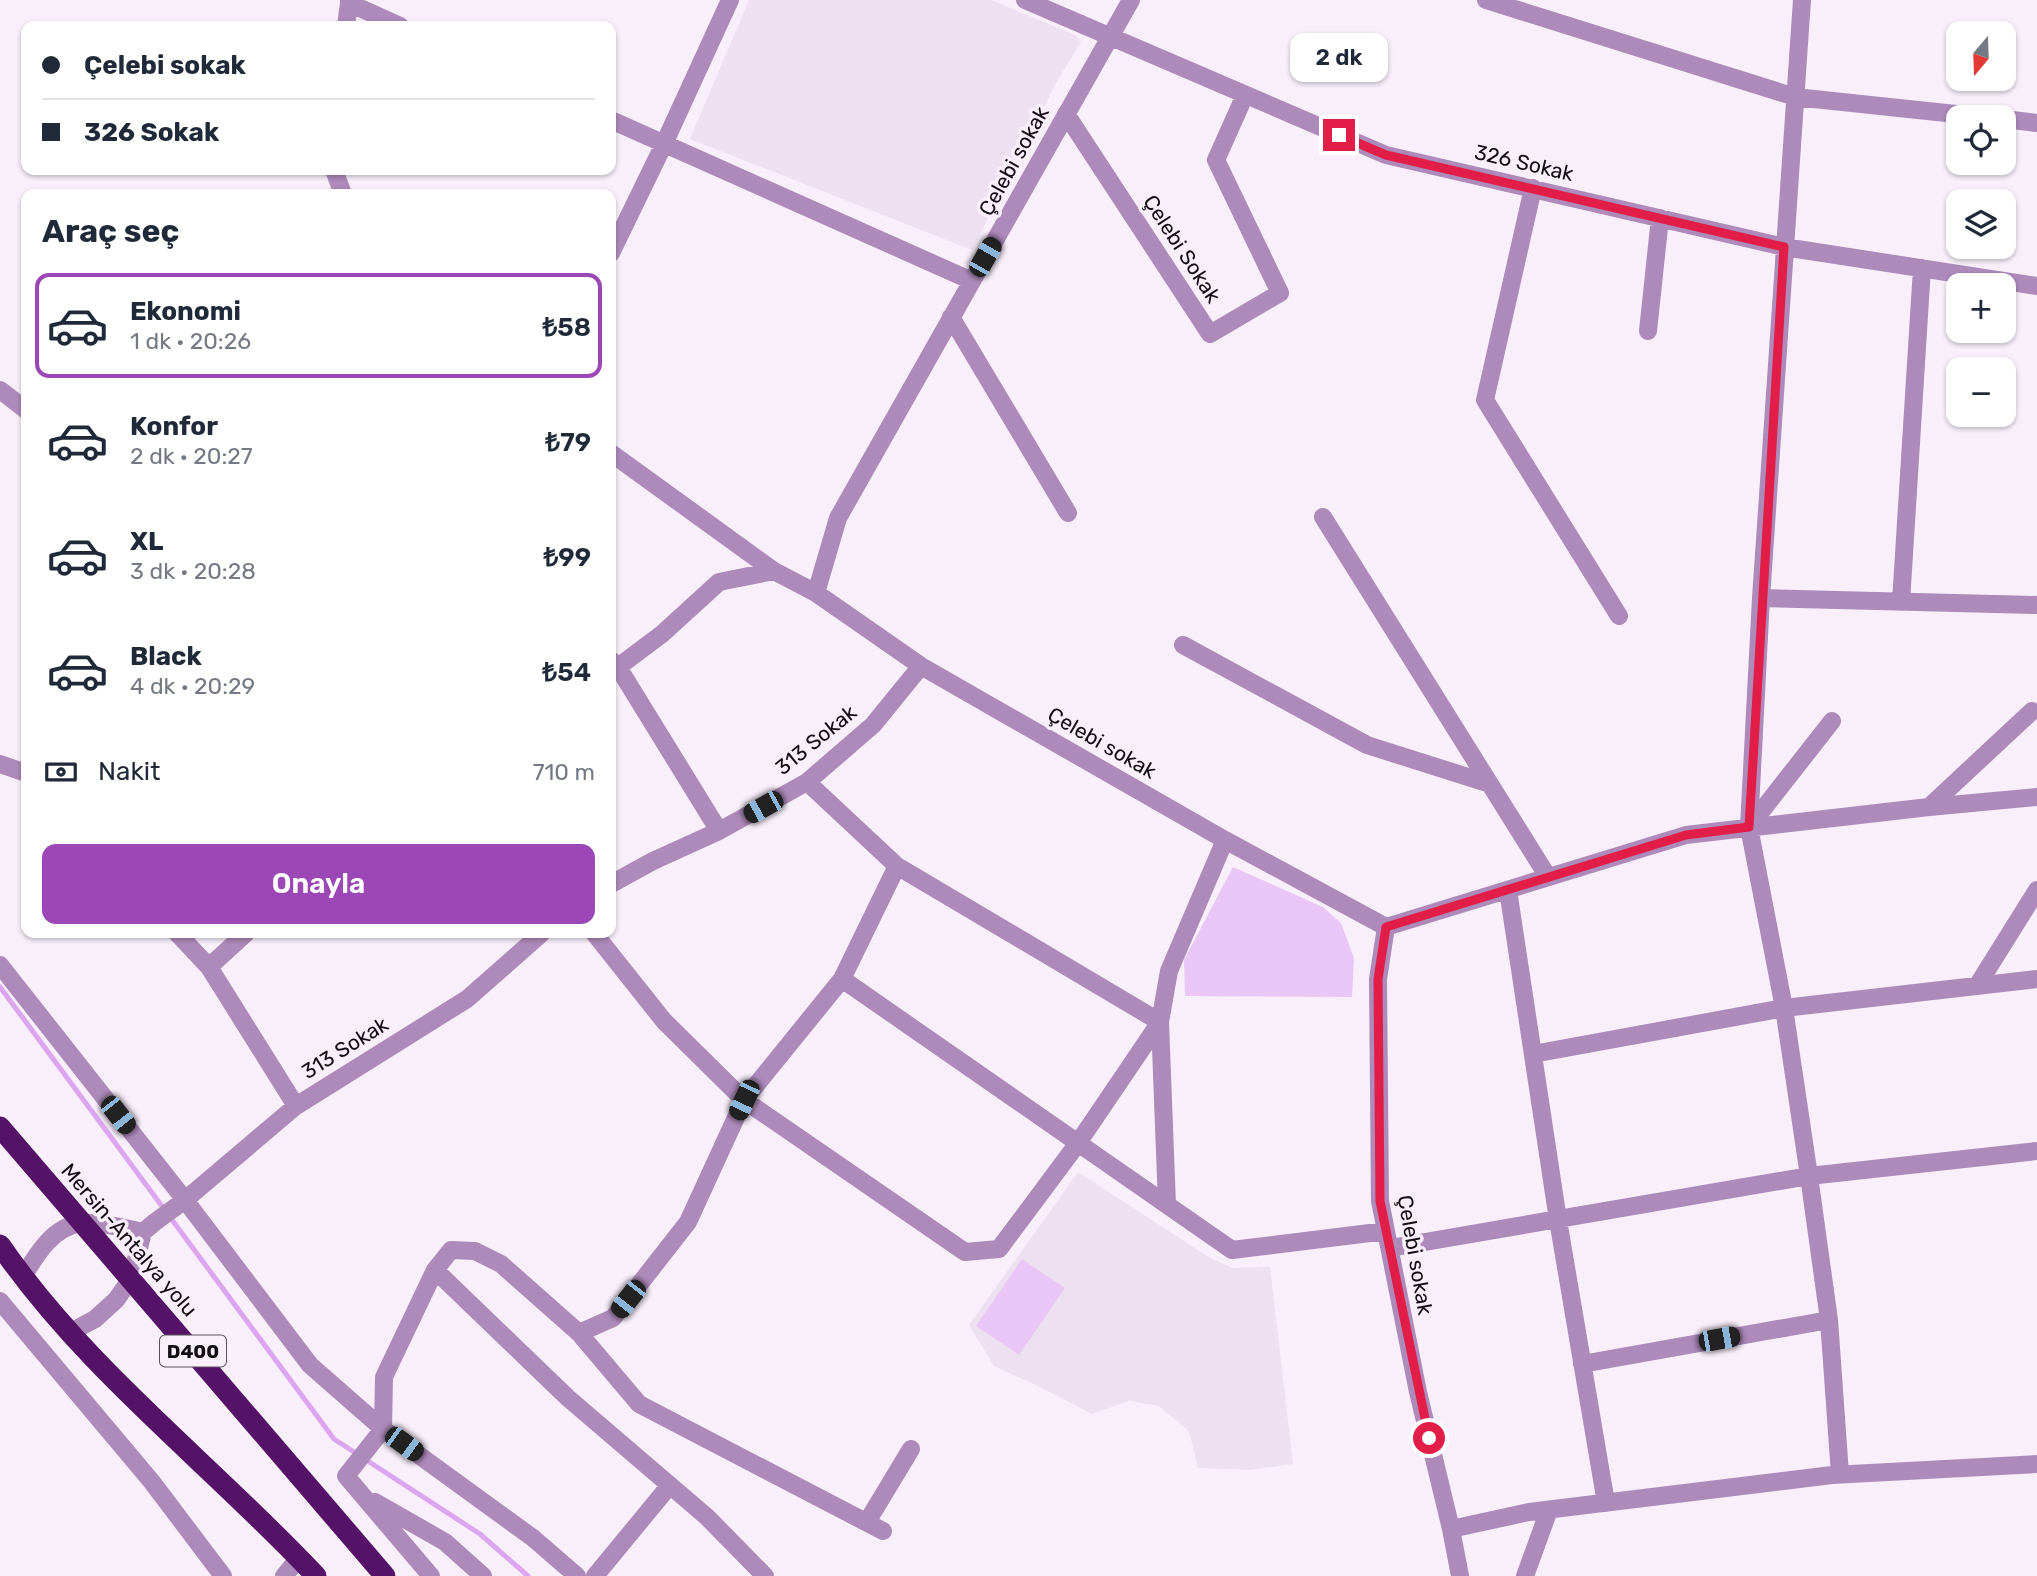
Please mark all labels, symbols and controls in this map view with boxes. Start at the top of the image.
north arrow [1946,21,2016,91]
map controls [1946,21,2016,427]
callout: 2 dk [1290,33,1388,82]
text: 2 dk [1315,43,1363,71]
text: Çelebi sokak [84,50,246,81]
street label: Çelebi sokak [973,102,1054,220]
button: locate [1946,105,2016,175]
text: 326 Sokak [84,117,219,148]
route end [1323,119,1355,151]
street label: 326 Sokak [1472,139,1576,186]
button: layers [1946,189,2016,259]
street label: Çelebi Sokak [1138,190,1227,307]
text: Araç seç [42,212,179,250]
car [966,234,1005,280]
button: + [1946,273,2016,343]
icon: car [46,294,109,357]
text: Ekonomi [130,296,241,327]
text: ₺58 [542,312,591,343]
text: 1 dk · 20:26 [130,327,251,355]
button: − [1946,357,2016,427]
icon: car [46,409,109,472]
text: Konfor [130,411,218,442]
text: ₺79 [545,427,591,458]
text: 2 dk · 20:27 [130,442,253,470]
icon: car [46,524,109,587]
text: XL [130,526,163,557]
text: ₺99 [543,542,591,573]
text: 3 dk · 20:28 [130,557,256,585]
icon: car [46,639,109,702]
text: Black [130,641,202,672]
text: ₺54 [542,657,591,688]
text: 4 dk · 20:29 [130,672,255,700]
street label: 313 Sokak [770,699,861,780]
street label: Çelebi sokak [1044,701,1161,784]
icon: cash [42,753,80,791]
text: Nakit [98,756,160,787]
text: 710 m [533,758,595,786]
car [740,788,787,826]
button: Onayla [42,844,595,924]
street label: 313 Sokak [297,1011,393,1084]
car [726,1077,763,1123]
car [97,1092,140,1138]
street label: Mersin-Antalya yolu [56,1158,203,1321]
street label: Çelebi sokak [1393,1193,1438,1317]
car [607,1276,650,1322]
car [1697,1325,1742,1353]
road number: D400 [160,1336,226,1366]
route start [1413,1422,1445,1454]
car [381,1423,428,1465]

